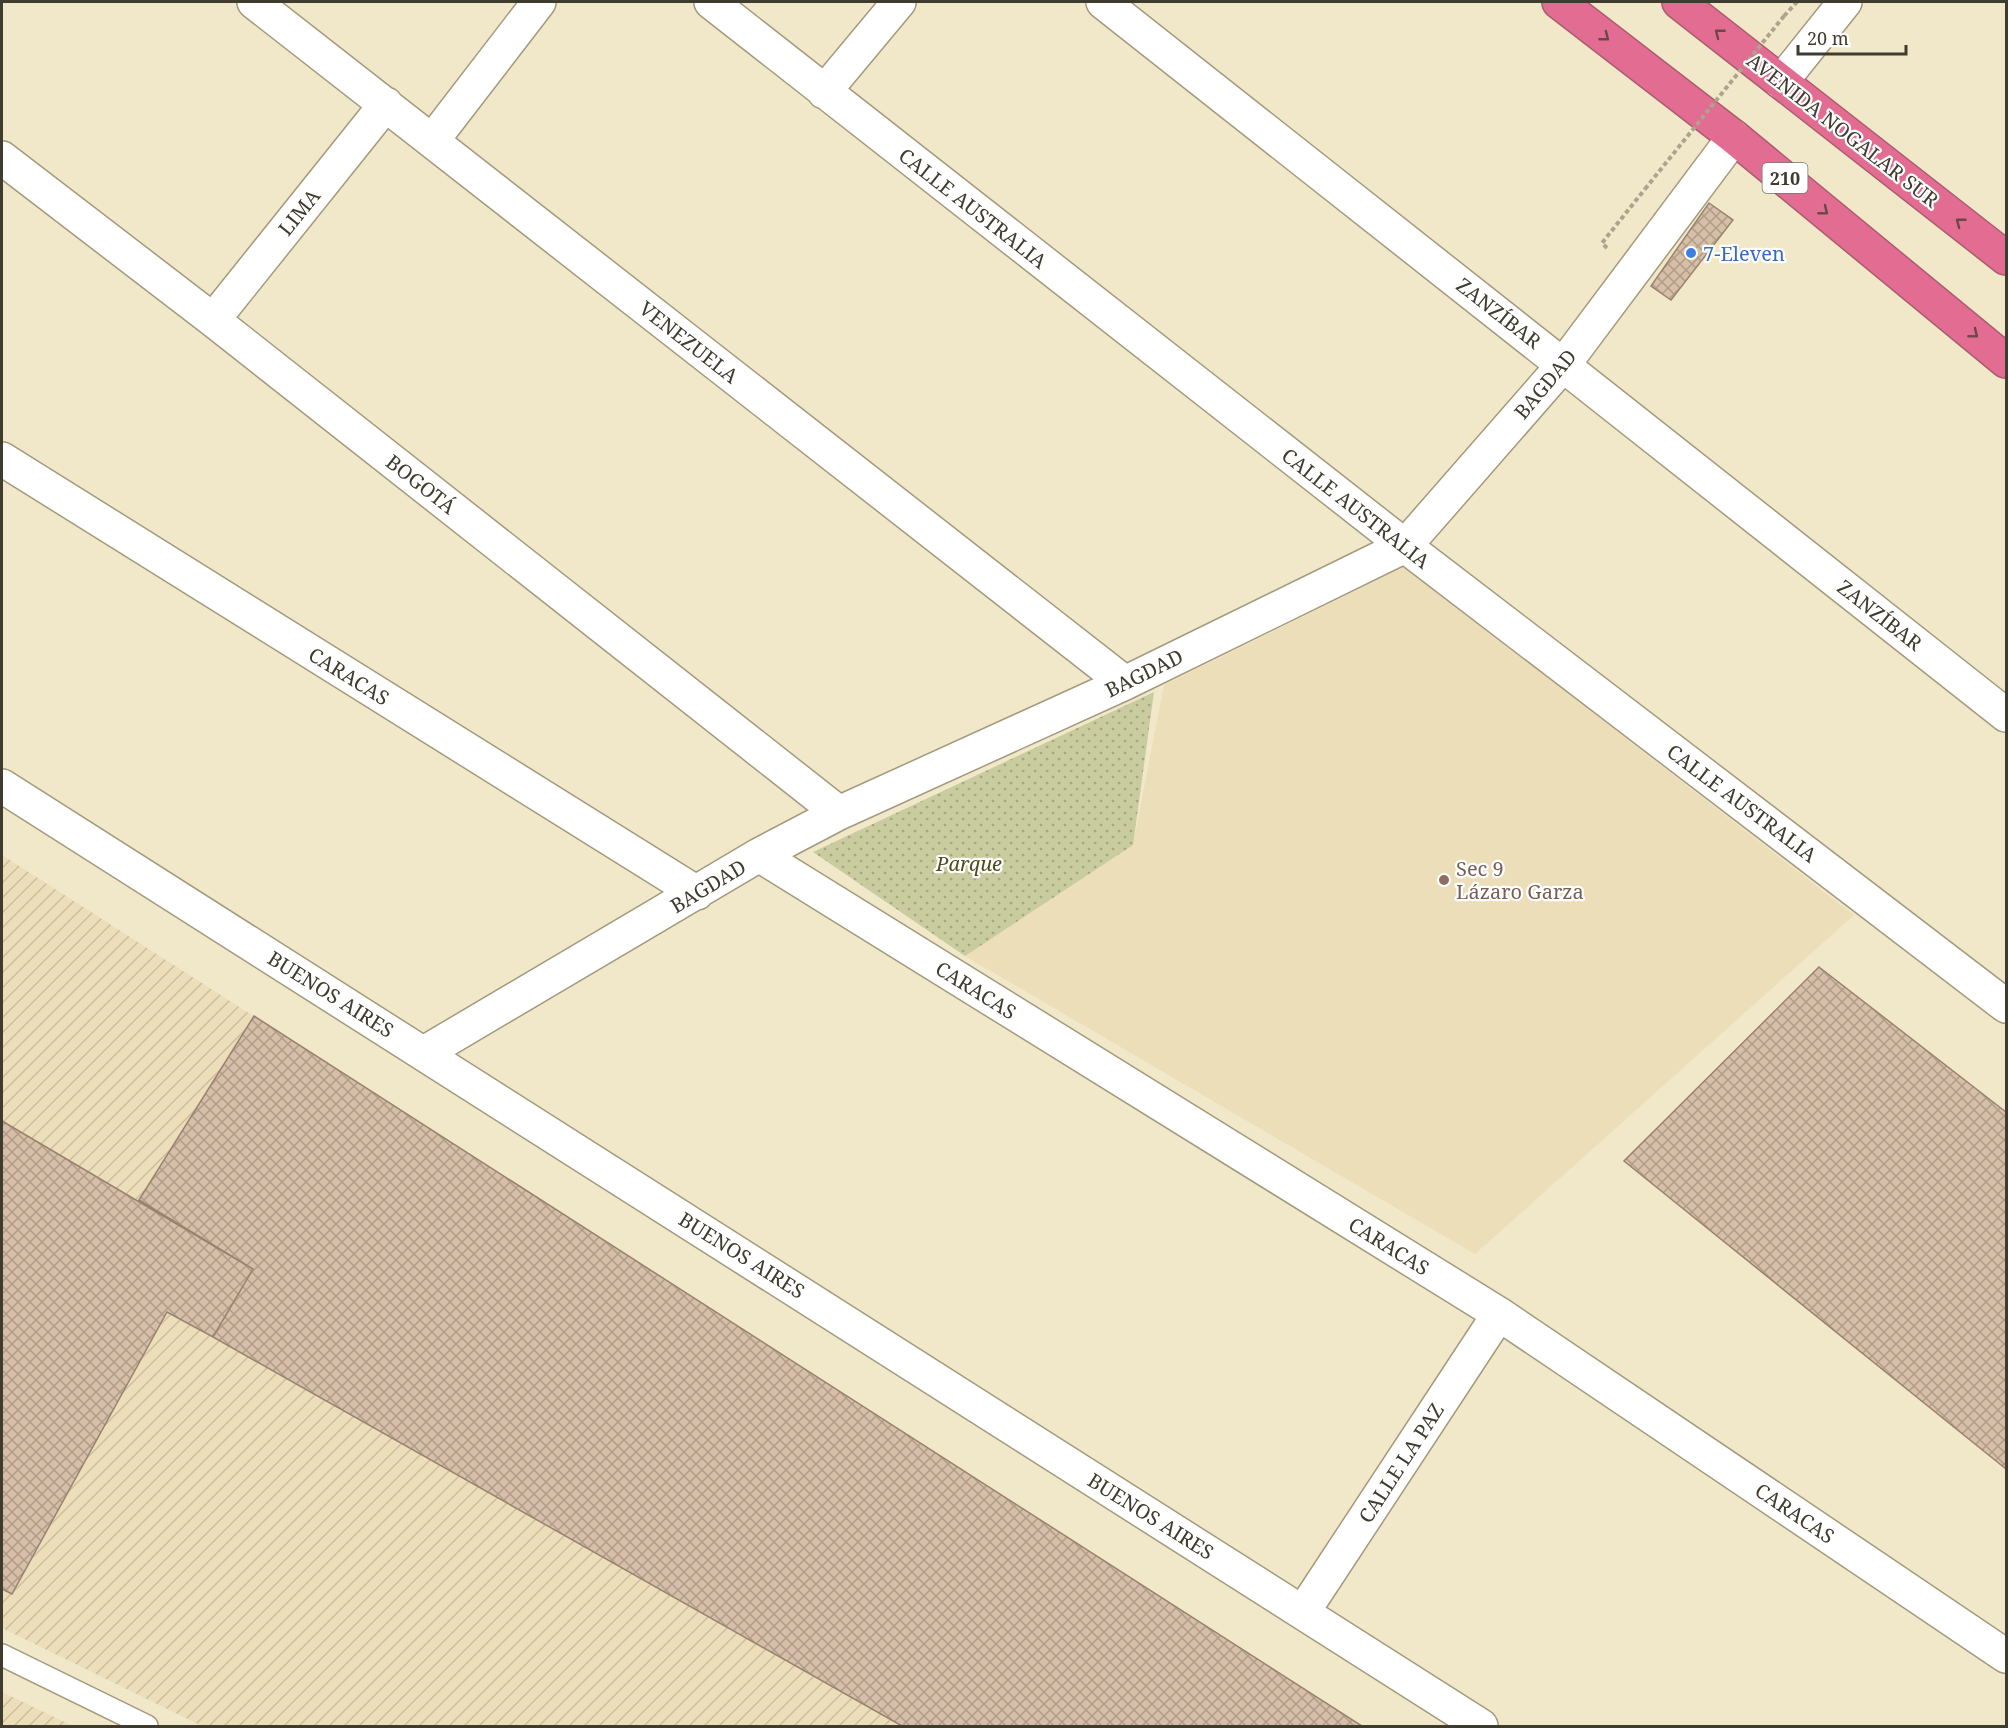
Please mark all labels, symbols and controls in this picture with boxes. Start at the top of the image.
scale bar [1798,18,1906,56]
text: 20 m [1807,26,1849,50]
one-way arrow [1715,29,1726,40]
one-way arrow [1599,30,1610,41]
street label: AVENIDA NOGALAR SUR [1742,47,1945,214]
street label: CALLE AUSTRALIA [893,142,1053,275]
road number: 210 [1762,163,1808,193]
street label: LIMA [272,182,327,241]
one-way arrow [1817,203,1828,214]
one-way arrow [1956,219,1967,230]
place label: 7-Eleven [1703,240,1785,267]
marker: 7-Eleven [1684,246,1698,260]
street label: ZANZÍBAR [1451,271,1548,355]
street label: VENEZUELA [634,295,745,390]
one-way arrow [1968,327,1979,338]
street label: BAGDAD [1508,343,1582,425]
street label: CALLE AUSTRALIA [1276,442,1436,575]
street label: BOGOTÁ [380,448,462,520]
street label: ZANZÍBAR [1832,573,1929,657]
street label: CARACAS [303,641,395,711]
street label: BAGDAD [1101,643,1187,703]
street label: CALLE AUSTRALIA [1662,738,1823,869]
park label: Parque [935,850,1002,877]
street label: BAGDAD [665,853,751,919]
place label: Sec 9 Lázaro Garza [1456,855,1584,905]
marker: Sec 9 Lázaro Garza [1437,873,1451,887]
street label: BUENOS AIRES [263,944,399,1044]
street label: CARACAS [930,955,1022,1025]
street label: BUENOS AIRES [674,1205,810,1305]
street label: CARACAS [1343,1211,1435,1281]
street label: CALLE LA PAZ [1352,1398,1450,1528]
street label: BUENOS AIRES [1083,1466,1219,1566]
street label: CARACAS [1750,1477,1840,1549]

